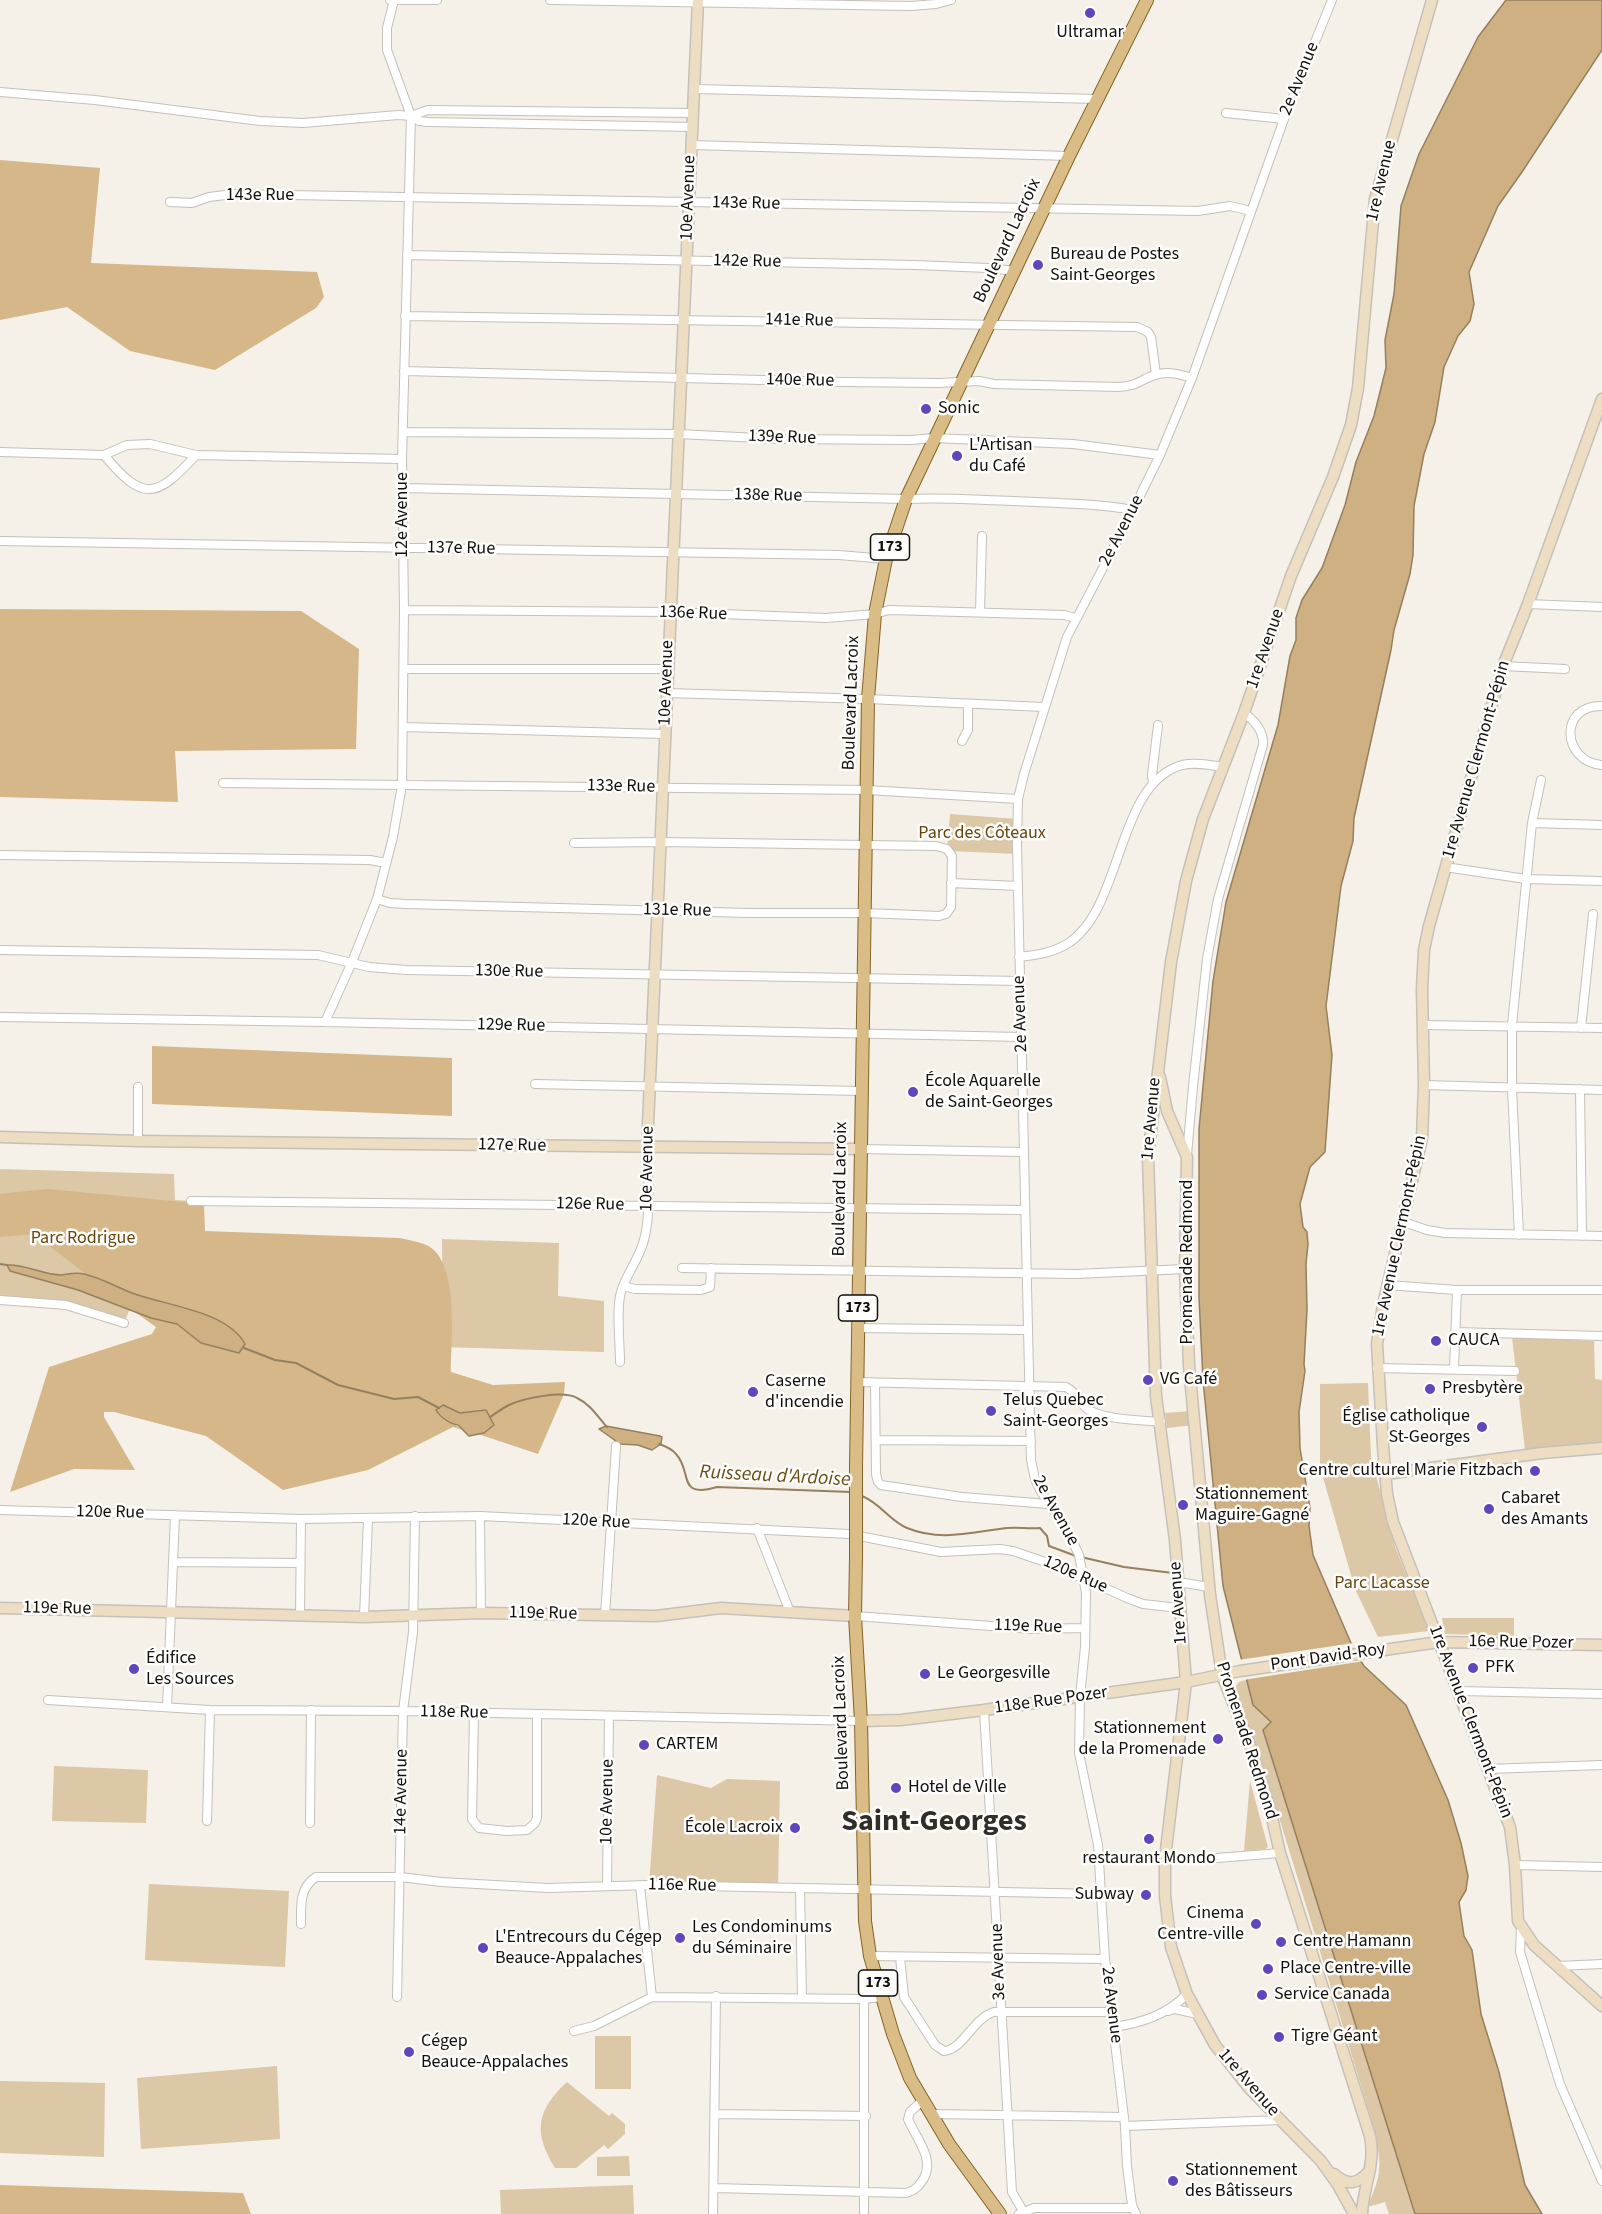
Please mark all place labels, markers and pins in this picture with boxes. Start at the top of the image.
marker: Ultramar [1083,6,1097,20]
place label: Ultramar [1056,22,1124,44]
place label: Bureau de Postes Saint-Georges [1050,244,1179,286]
marker: Bureau de Postes Saint-Georges [1031,258,1045,272]
place label: Sonic [938,398,980,420]
marker: Sonic [919,402,933,416]
place label: L'Artisan du Café [969,435,1033,478]
marker: L'Artisan du Café [950,449,964,463]
place label: École Aquarelle de Saint-Georges [925,1071,1053,1114]
marker: École Aquarelle de Saint-Georges [906,1085,920,1099]
place label: CAUCA [1448,1330,1499,1352]
marker: CAUCA [1429,1334,1443,1348]
place label: VG Café [1160,1369,1217,1391]
place label: Caserne d'incendie [765,1371,844,1414]
marker: VG Café [1141,1373,1155,1387]
place label: Presbytère [1442,1378,1523,1400]
marker: Presbytère [1423,1382,1437,1396]
marker: Caserne d'incendie [746,1385,760,1399]
place label: Telus Quebec Saint-Georges [1003,1390,1108,1432]
marker: Telus Quebec Saint-Georges [984,1404,998,1418]
place label: Église catholique St-Georges [1342,1406,1470,1448]
marker: Église catholique St-Georges [1475,1420,1489,1434]
place label: Centre culturel Marie Fitzbach [1298,1460,1523,1482]
marker: Centre culturel Marie Fitzbach [1528,1464,1542,1478]
place label: Stationnement Maguire-Gagné [1195,1484,1309,1526]
place label: Cabaret des Amants [1501,1488,1588,1530]
marker: Stationnement Maguire-Gagné [1176,1498,1190,1512]
marker: Cabaret des Amants [1482,1502,1496,1516]
place label: Édifice Les Sources [146,1648,234,1690]
place label: PFK [1485,1657,1515,1679]
marker: PFK [1466,1661,1480,1675]
marker: Édifice Les Sources [127,1662,141,1676]
place label: Le Georgesville [937,1663,1050,1685]
marker: Le Georgesville [918,1667,932,1681]
place label: Stationnement de la Promenade [1079,1718,1206,1760]
marker: Stationnement de la Promenade [1211,1732,1225,1746]
place label: CARTEM [656,1734,718,1756]
marker: CARTEM [637,1738,651,1752]
place label: Hotel de Ville [908,1777,1006,1799]
marker: Hotel de Ville [889,1781,903,1795]
place label: École Lacroix [685,1817,783,1839]
marker: École Lacroix [788,1821,802,1835]
marker: restaurant Mondo [1142,1832,1156,1846]
place label: restaurant Mondo [1082,1848,1216,1870]
place label: Subway [1074,1884,1134,1906]
marker: Subway [1139,1888,1153,1902]
place label: Cinema Centre-ville [1157,1903,1244,1946]
place label: Les Condominums du Séminaire [692,1917,832,1960]
marker: Cinema Centre-ville [1249,1917,1263,1931]
place label: L'Entrecours du Cégep Beauce-Appalaches [495,1927,662,1970]
marker: Les Condominums du Séminaire [673,1931,687,1945]
place label: Centre Hamann [1293,1931,1411,1953]
marker: Centre Hamann [1274,1935,1288,1949]
marker: L'Entrecours du Cégep Beauce-Appalaches [476,1941,490,1955]
place label: Place Centre-ville [1280,1958,1411,1980]
marker: Place Centre-ville [1261,1962,1275,1976]
place label: Service Canada [1274,1984,1390,2006]
marker: Service Canada [1255,1988,1269,2002]
place label: Tigre Géant [1291,2026,1378,2048]
marker: Tigre Géant [1272,2030,1286,2044]
place label: Cégep Beauce-Appalaches [421,2031,568,2074]
marker: Cégep Beauce-Appalaches [402,2045,416,2059]
place label: Stationnement des Bâtisseurs [1185,2160,1297,2202]
marker: Stationnement des Bâtisseurs [1166,2174,1180,2188]

